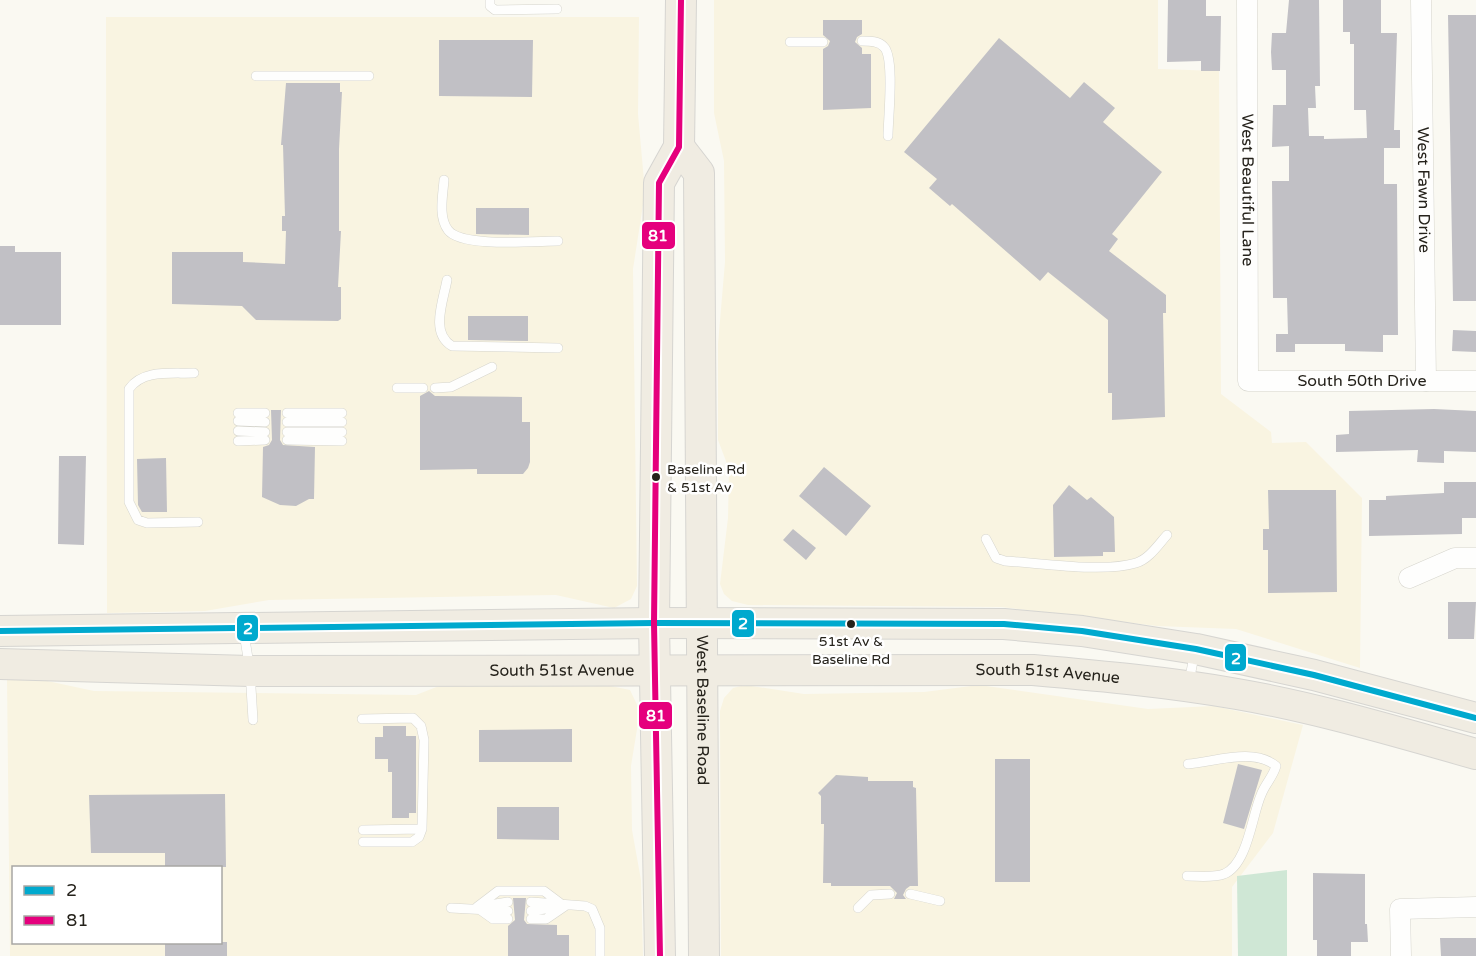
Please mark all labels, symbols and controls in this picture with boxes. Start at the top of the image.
street label: West Beautiful Lane [1237,114,1258,266]
street label: West Fawn Drive [1413,127,1434,253]
line badge: 81 [641,221,676,250]
text: 81 [648,226,668,246]
street label: South 50th Drive [1297,371,1426,391]
place label: Baseline Rd & 51st Av [667,461,745,496]
marker: Baseline Rd & 51st Av [650,471,662,483]
line badge: 2 [731,609,755,638]
line badge: 2 [236,614,259,642]
text: 2 [738,614,748,634]
marker: 51st Av & Baseline Rd [845,618,857,630]
text: 2 [243,619,253,639]
place label: 51st Av & Baseline Rd [812,633,890,668]
street label: West Baseline Road [692,635,713,785]
line badge: 2 [1224,643,1247,672]
text: 2 [1231,649,1241,669]
street label: South 51st Avenue [976,660,1121,688]
street label: South 51st Avenue [490,661,634,681]
line badge: 81 [638,701,673,730]
text: 81 [646,706,666,726]
legend [12,866,222,944]
text: 2 [66,879,77,901]
text: 81 [66,909,89,931]

